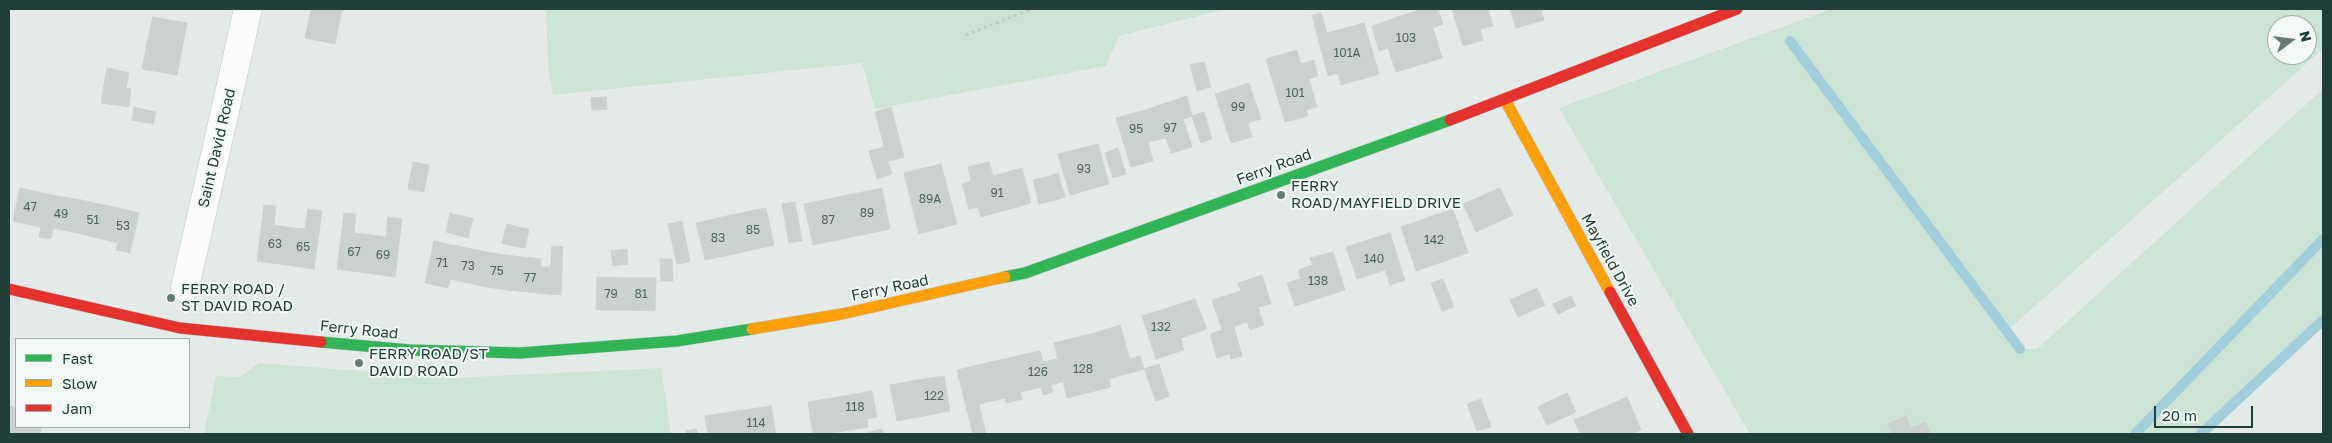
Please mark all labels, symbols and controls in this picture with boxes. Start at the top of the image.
north arrow [2267,15,2317,65]
text: N [2296,29,2316,44]
house number: 103 [1396,31,1416,45]
house number: 101A [1333,46,1361,60]
house number: 101 [1285,86,1305,100]
street label: Saint David Road [195,87,239,209]
house number: 99 [1231,100,1245,114]
house number: 97 [1163,121,1177,135]
house number: 95 [1129,122,1143,136]
street label: Ferry Road [1234,145,1314,189]
house number: 93 [1077,162,1091,176]
place label: FERRY ROAD/MAYFIELD DRIVE [1291,177,1461,212]
house number: 91 [990,186,1004,200]
marker: FERRY ROAD/MAYFIELD DRIVE [1275,189,1287,201]
house number: 89A [919,192,941,206]
house number: 47 [23,200,37,214]
house number: 89 [860,206,874,220]
house number: 49 [54,207,68,221]
street label: Mayfield Drive [1577,211,1643,309]
house number: 51 [87,213,99,227]
house number: 87 [821,213,835,227]
house number: 53 [116,219,130,233]
house number: 85 [746,223,760,237]
house number: 83 [711,231,725,245]
house number: 142 [1424,233,1444,247]
house number: 63 [268,237,282,251]
house number: 65 [296,240,310,254]
house number: 67 [347,245,361,259]
house number: 69 [376,248,390,262]
house number: 140 [1364,252,1384,266]
house number: 71 [436,256,448,270]
house number: 73 [461,259,475,273]
house number: 75 [490,264,504,278]
house number: 77 [524,271,536,285]
street label: Ferry Road [850,271,930,305]
house number: 138 [1308,274,1328,288]
place label: FERRY ROAD / ST DAVID ROAD [181,280,293,315]
house number: 79 [604,287,618,301]
house number: 81 [634,287,648,301]
marker: FERRY ROAD / ST DAVID ROAD [165,292,177,304]
street label: Ferry Road [319,317,399,343]
house number: 132 [1151,320,1171,334]
legend [15,338,190,428]
place label: FERRY ROAD/ST DAVID ROAD [369,345,488,380]
text: Fast [62,349,93,367]
marker: FERRY ROAD/ST DAVID ROAD [353,357,365,369]
house number: 128 [1073,362,1093,376]
house number: 126 [1028,365,1048,379]
text: Slow [62,374,97,392]
house number: 122 [924,389,944,403]
scale bar [2157,396,2256,428]
text: Jam [62,399,92,417]
house number: 118 [846,400,864,414]
text: 20 m [2162,406,2197,424]
house number: 114 [747,416,765,430]

